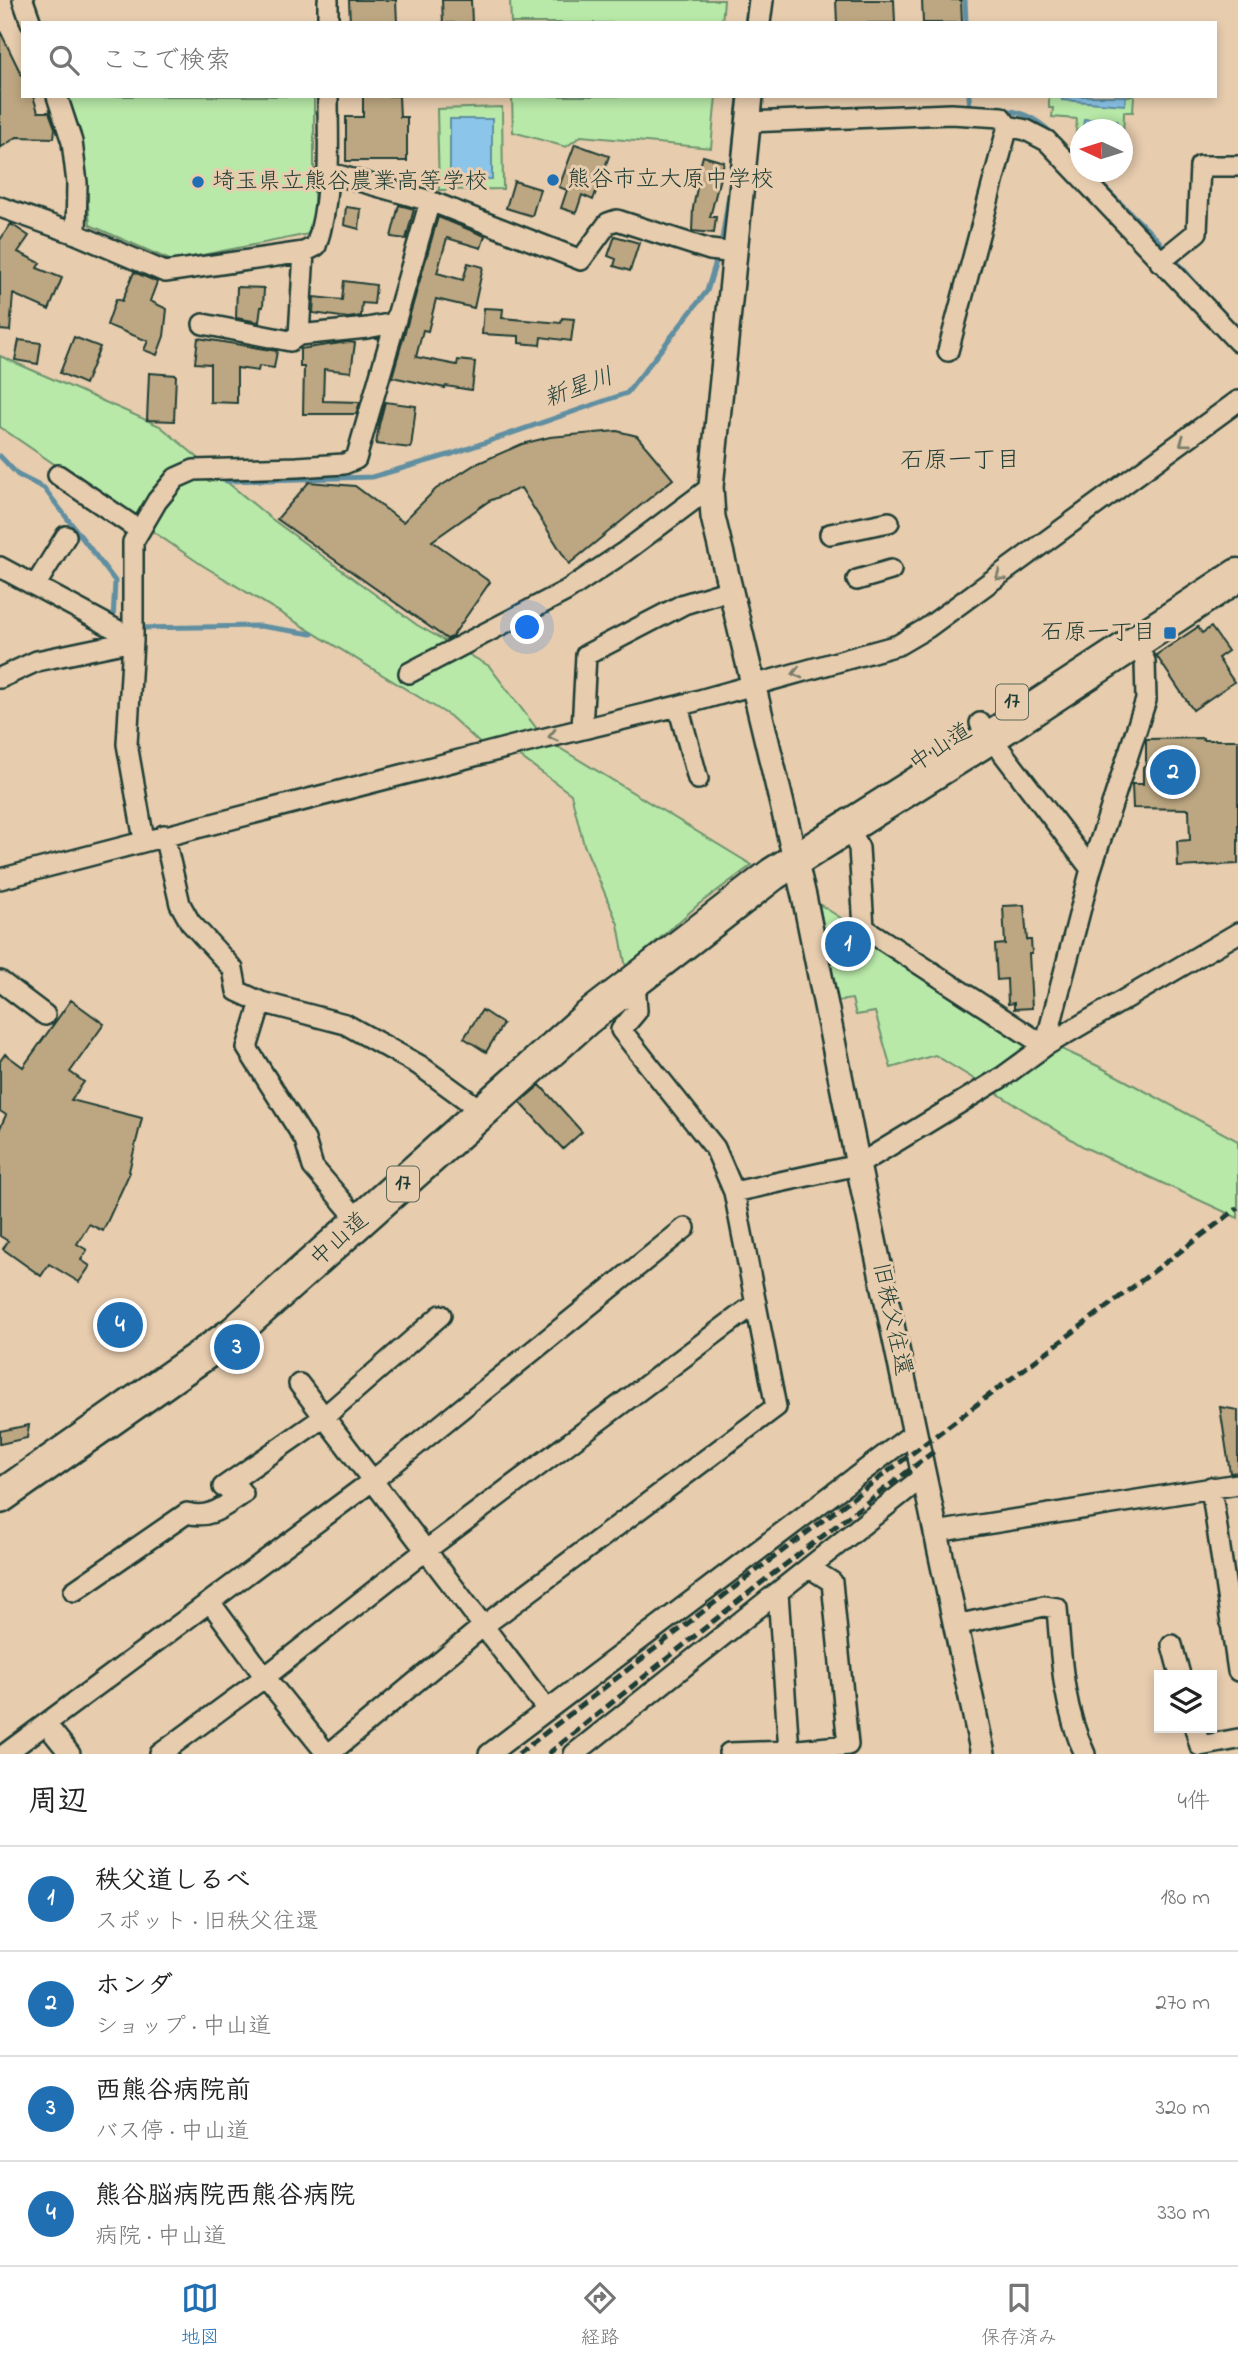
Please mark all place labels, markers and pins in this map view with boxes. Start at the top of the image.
place label: 熊谷市立大原中学校 [567,164,774,197]
place label: 埼玉県立熊谷農業高等学校 [212,166,488,199]
marker: 熊谷市立大原中学校 [545,172,561,188]
marker: 埼玉県立熊谷農業高等学校 [190,174,206,190]
place label: 石原一丁目 [1041,617,1156,650]
marker: 石原一丁目 [1162,625,1178,641]
pin: 2 [1150,746,1196,798]
pin: 1 [825,918,871,970]
pin: 4 [97,1299,143,1351]
pin: 3 [214,1321,260,1373]

